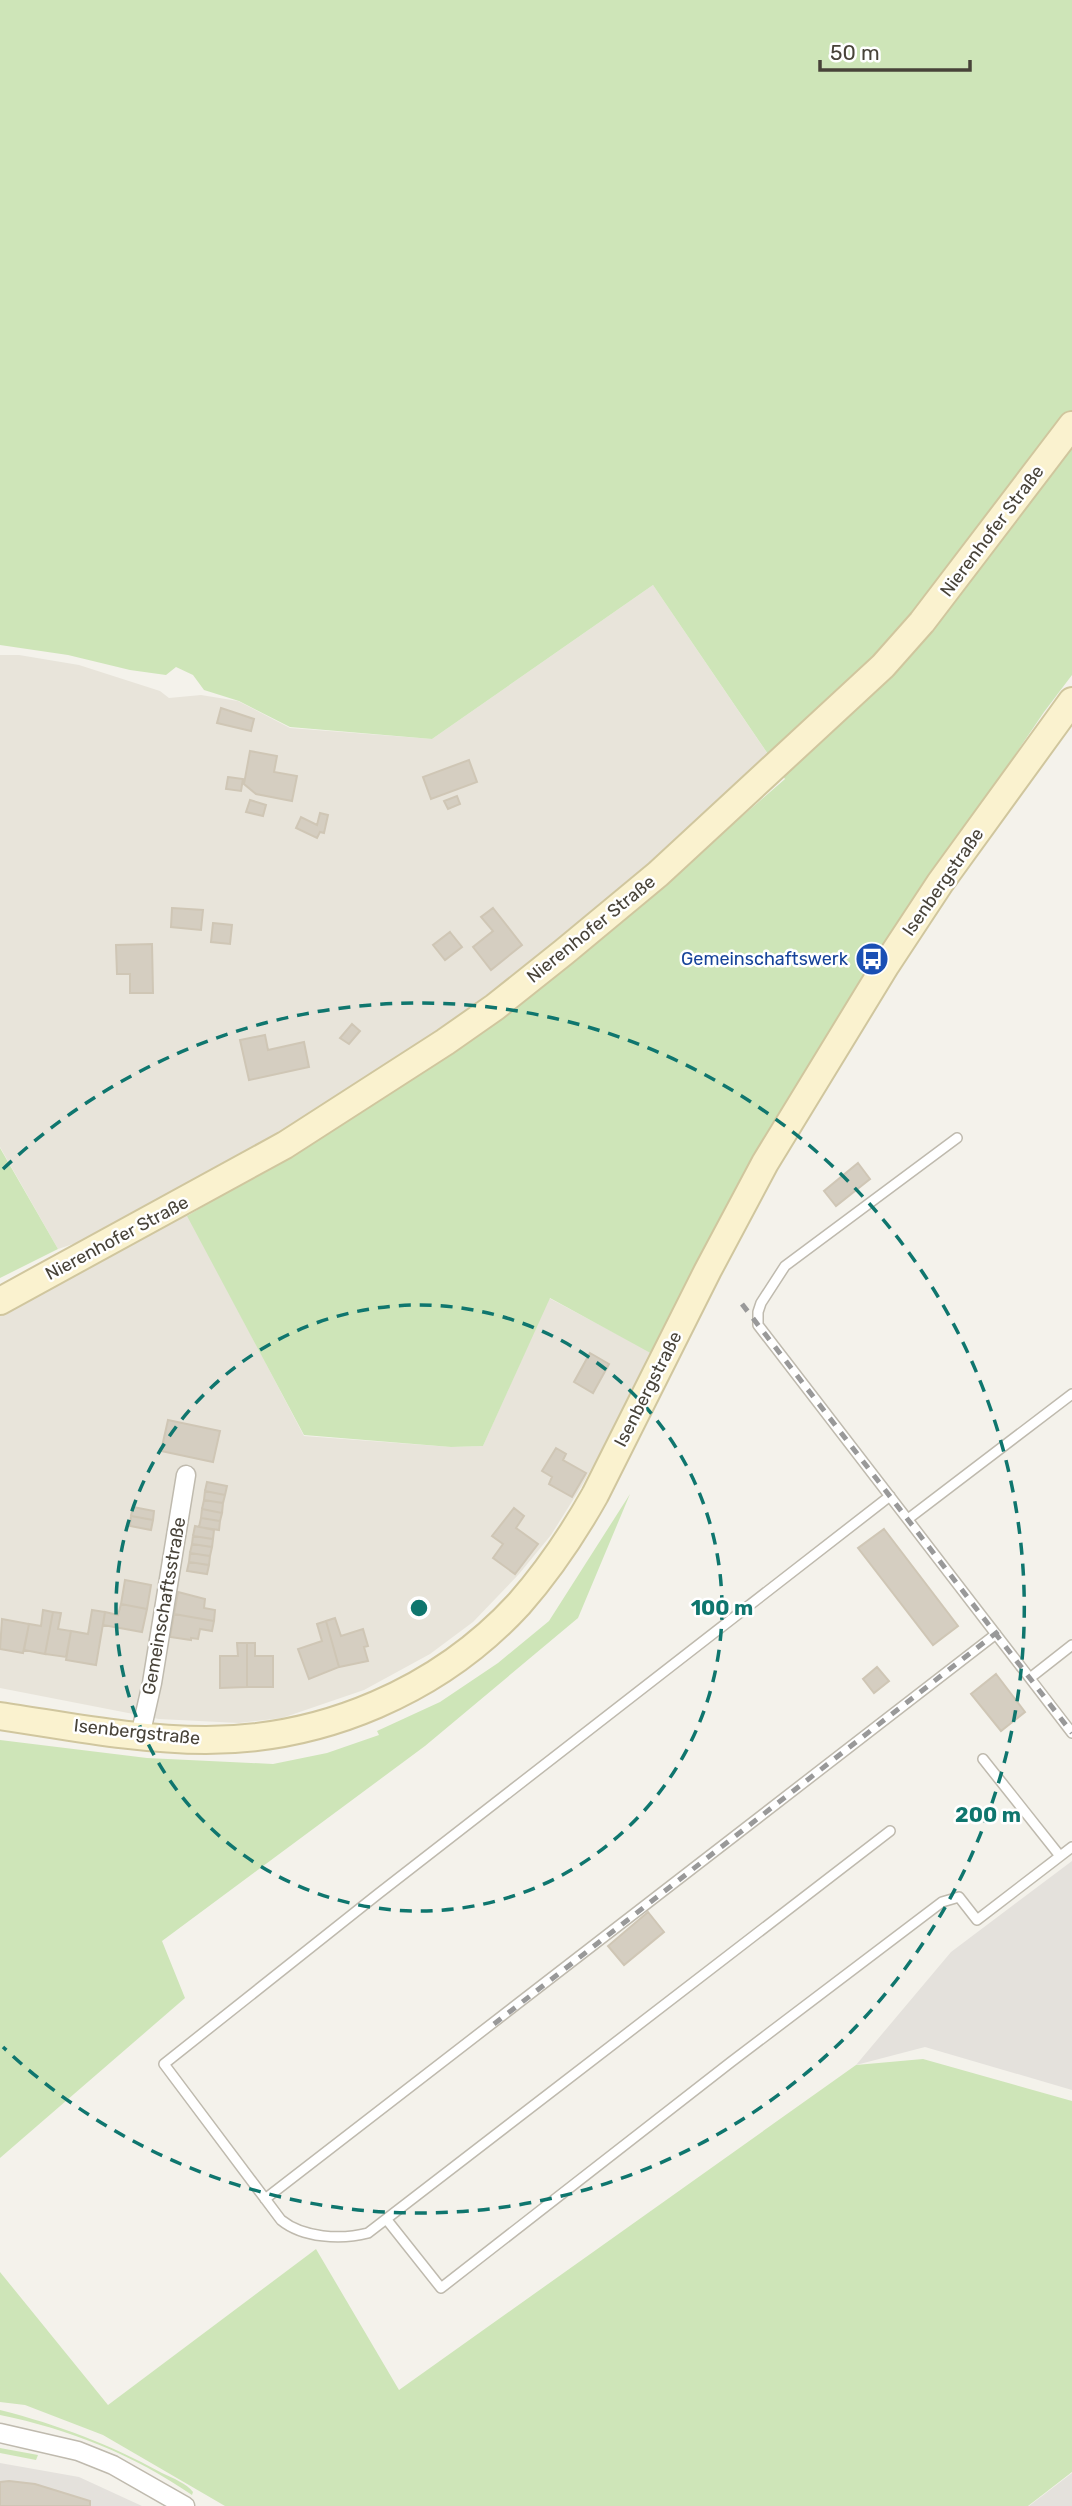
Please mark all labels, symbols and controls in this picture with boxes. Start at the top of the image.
scale bar [820,28,970,72]
text: 50 m [830,40,880,65]
street label: Nierenhofer Straße [935,461,1049,601]
street label: Isenbergstraße [898,824,988,940]
street label: Nierenhofer Straße [522,870,660,988]
bus stop icon: Gemeinschaftswerk [853,940,891,978]
place label: Gemeinschaftswerk [681,948,849,970]
street label: Nierenhofer Straße [42,1191,192,1285]
street label: Isenbergstraße [609,1328,687,1450]
street label: Gemeinschaftsstraße [138,1515,190,1697]
text: 100 m [691,1595,753,1620]
centre of rings [407,1596,431,1620]
street label: Isenbergstraße [73,1714,201,1750]
text: 200 m [955,1802,1021,1827]

